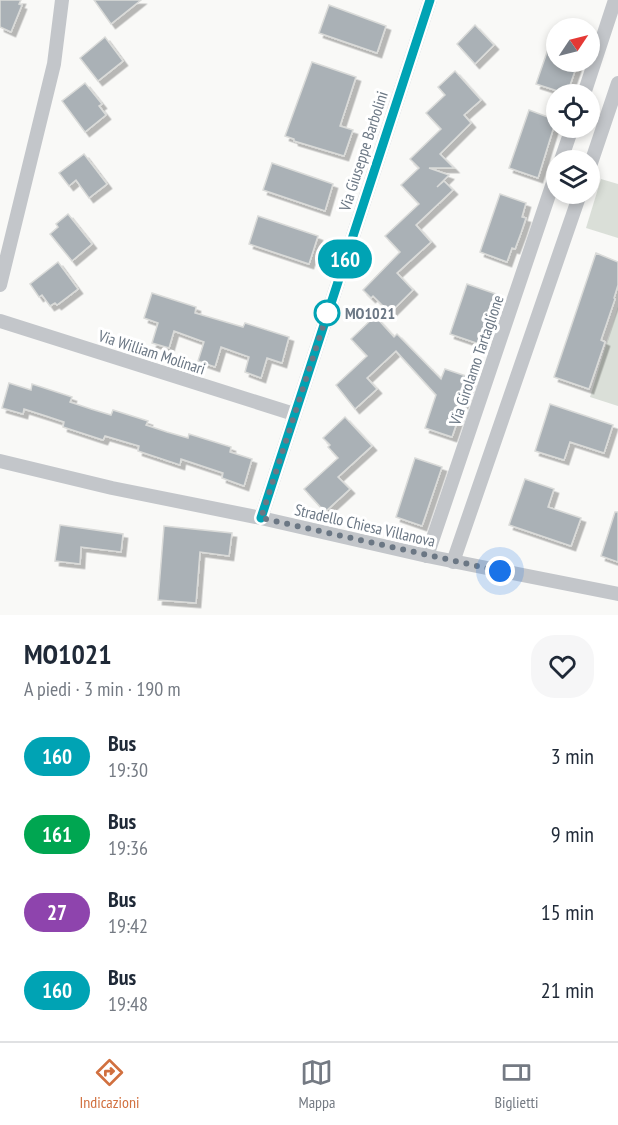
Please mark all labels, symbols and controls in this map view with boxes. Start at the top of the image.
north arrow [546,18,600,72]
map controls [546,18,600,204]
button: locate [546,84,600,138]
street label: Via Giuseppe Barbolini [334,89,392,214]
button: layers [546,150,600,204]
line badge: 160 [310,240,380,278]
text: 160 [330,246,360,273]
street label: Via Girolamo Tartaglione [444,292,508,429]
marker: MO1021 [314,300,340,326]
place label: MO1021 [345,303,395,323]
street label: Via William Molinari [95,325,208,379]
street label: Stradello Chiesa Villanova [293,499,437,551]
your location [485,556,515,586]
text: MO1021 [24,635,112,672]
button: heart [531,635,594,698]
text: A piedi · 3 min · 190 m [24,676,180,702]
text: Bus [108,729,136,757]
text: 3 min [551,742,594,770]
text: 160 [42,743,72,770]
text: 19:30 [108,757,148,783]
text: Bus [108,807,136,835]
text: 9 min [551,820,594,848]
text: 161 [42,821,72,848]
text: 19:36 [108,835,148,861]
text: Bus [108,885,136,913]
text: 15 min [541,898,594,926]
text: 27 [47,899,67,926]
text: 19:42 [108,913,148,939]
text: Bus [108,963,136,991]
text: 21 min [541,976,594,1004]
text: 160 [42,977,72,1004]
text: 19:48 [108,991,148,1017]
tab: Indicazioni [80,1056,139,1112]
tab: Mappa [298,1056,335,1112]
tab: Biglietti [494,1056,538,1112]

